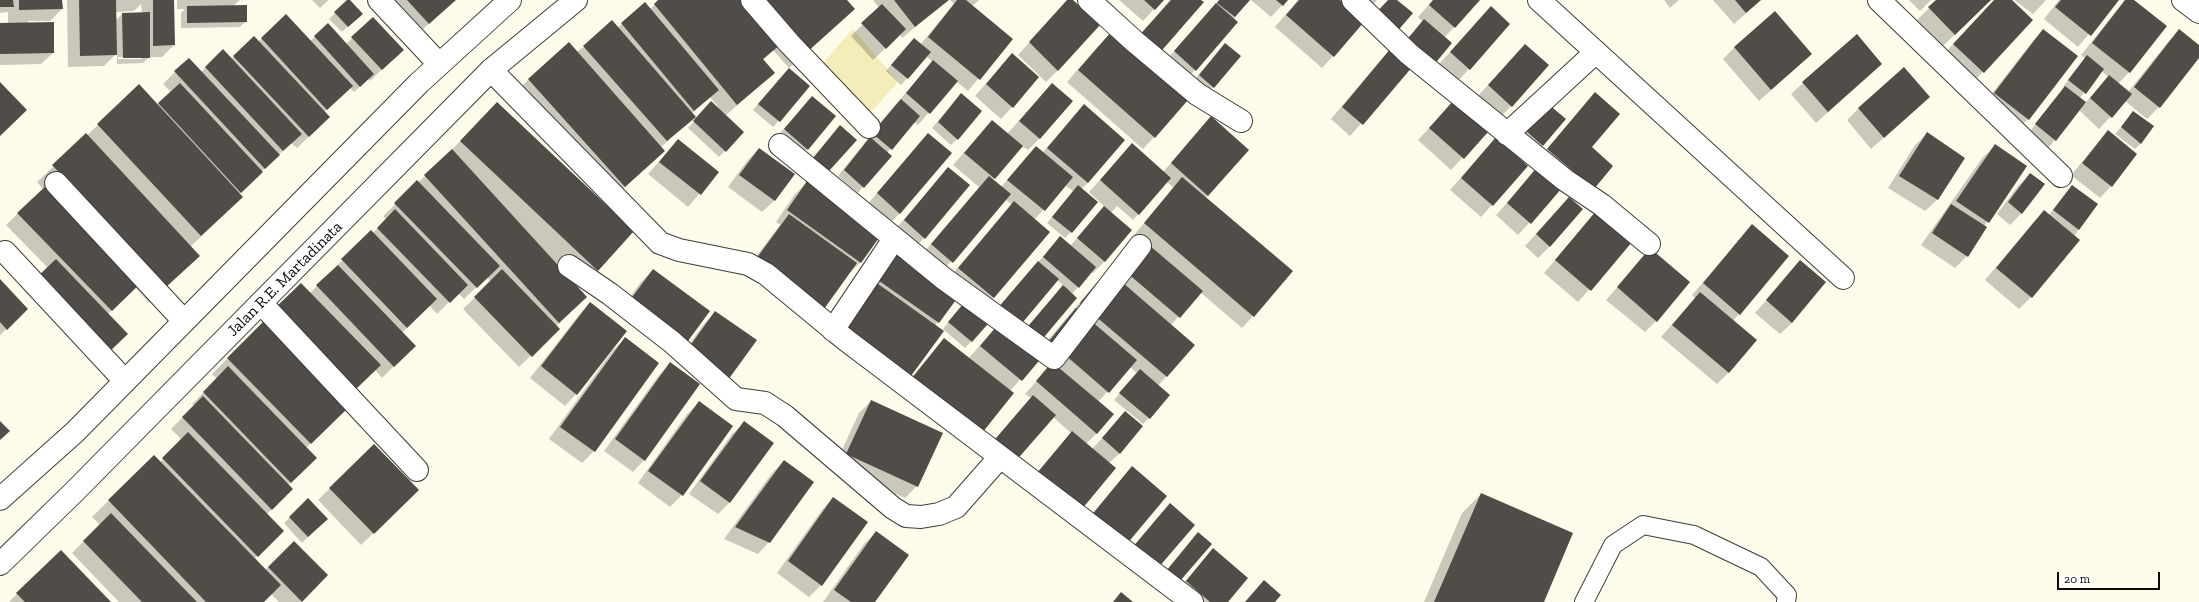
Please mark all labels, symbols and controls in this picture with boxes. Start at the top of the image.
street label: Jalan R.E. Martadinata [223,217,347,341]
scale bar [2059,564,2162,590]
text: 20 m [2064,572,2090,586]

